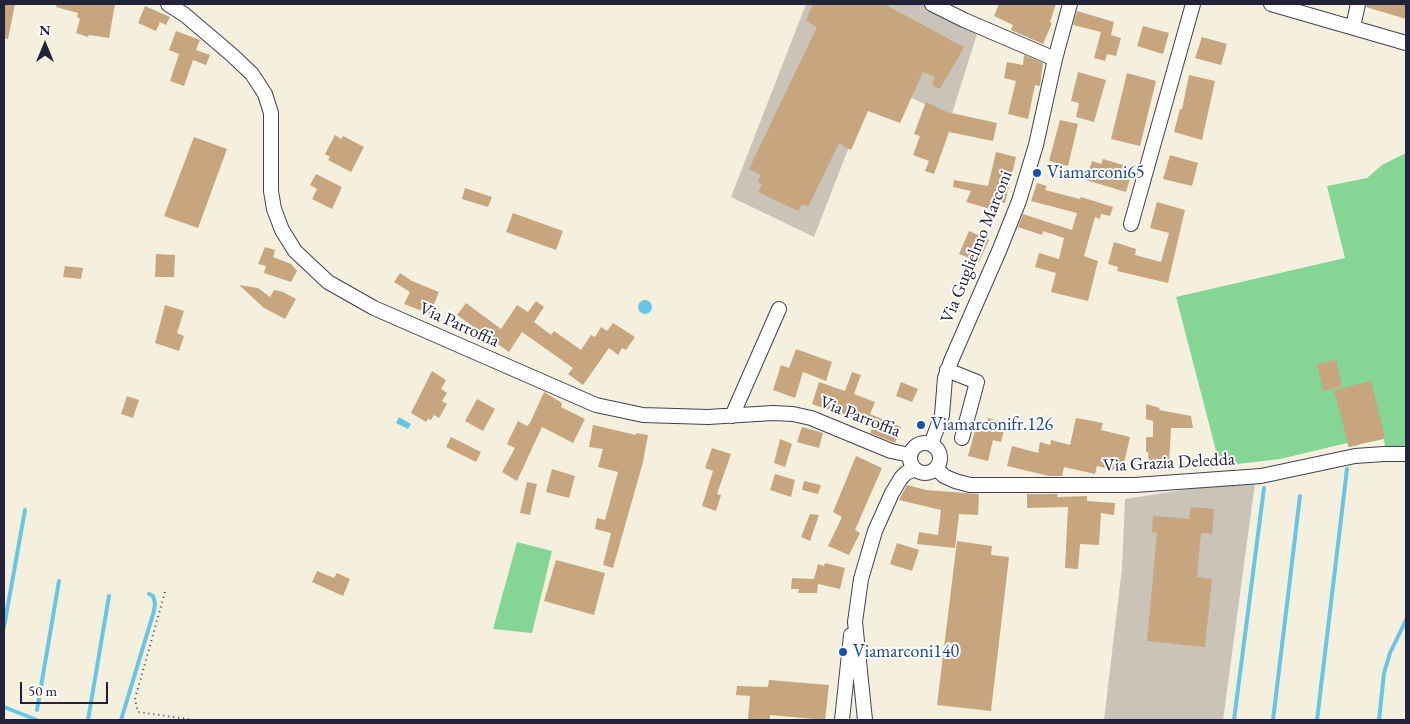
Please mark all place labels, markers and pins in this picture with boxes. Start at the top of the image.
place label: Viamarconi65 [1047,162,1145,184]
marker: Viamarconi65 [1031,167,1043,179]
place label: Viamarconifr.126 [931,414,1053,436]
marker: Viamarconifr.126 [915,419,927,431]
place label: Viamarconi140 [853,641,959,663]
marker: Viamarconi140 [837,646,849,658]

